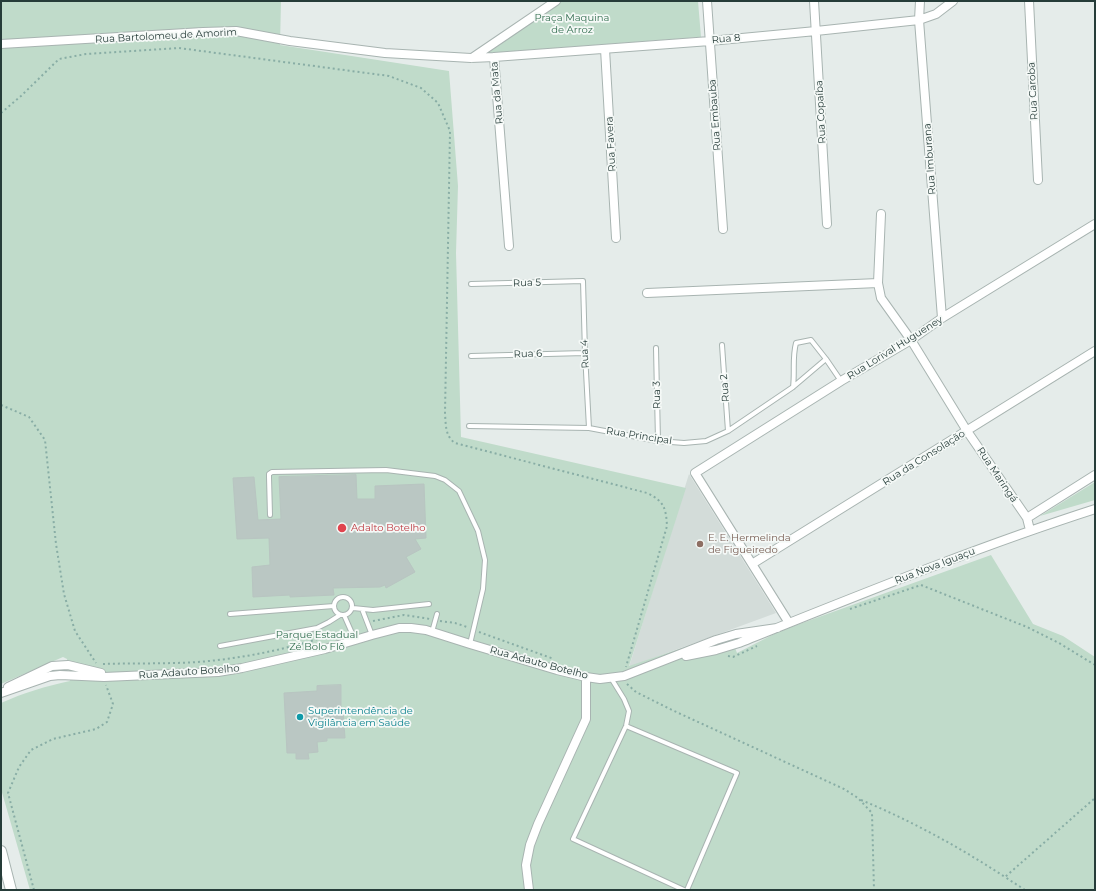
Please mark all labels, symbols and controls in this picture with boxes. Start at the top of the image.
park label: Praça Maquina de Arroz [535,12,609,36]
street label: Rua Bartolomeu de Amorim [95,26,237,46]
street label: Rua 8 [711,32,741,46]
street label: Rua da Mata [488,61,506,125]
street label: Rua Caroba [1025,62,1041,120]
street label: Rua Embauba [707,79,723,151]
street label: Rua Copaíba [813,80,829,144]
street label: Rua Favera [604,116,618,172]
street label: Rua Imburana [922,123,938,195]
street label: Rua 5 [513,277,541,289]
street label: Rua Lorival Hugueney [845,314,945,382]
street label: Rua 4 [578,339,592,369]
street label: Rua 6 [514,348,542,360]
street label: Rua 2 [718,374,732,402]
street label: Rua 3 [651,381,663,409]
street label: Rua Principal [605,425,673,447]
street label: Rua da Consolação [880,428,968,488]
street label: Rua Maringá [974,445,1020,505]
marker: Adalto Botelho [336,522,348,534]
place label: Adalto Botelho [351,522,426,534]
place label: E. E. Hermelinda de Figueiredo [708,532,791,556]
marker: E. E. Hermelinda de Figueiredo [695,539,705,549]
street label: Rua Nova Iguaçu [893,545,977,587]
park label: Parque Estadual Zé Bolo Flô [276,629,358,652]
street label: Rua Adauto Botelho [489,644,589,682]
street label: Rua Adauto Botelho [138,662,240,682]
place label: Superintendência de Vigilância em Saúde [308,705,413,728]
marker: Superintendência de Vigilância em Saúde [295,712,305,722]

